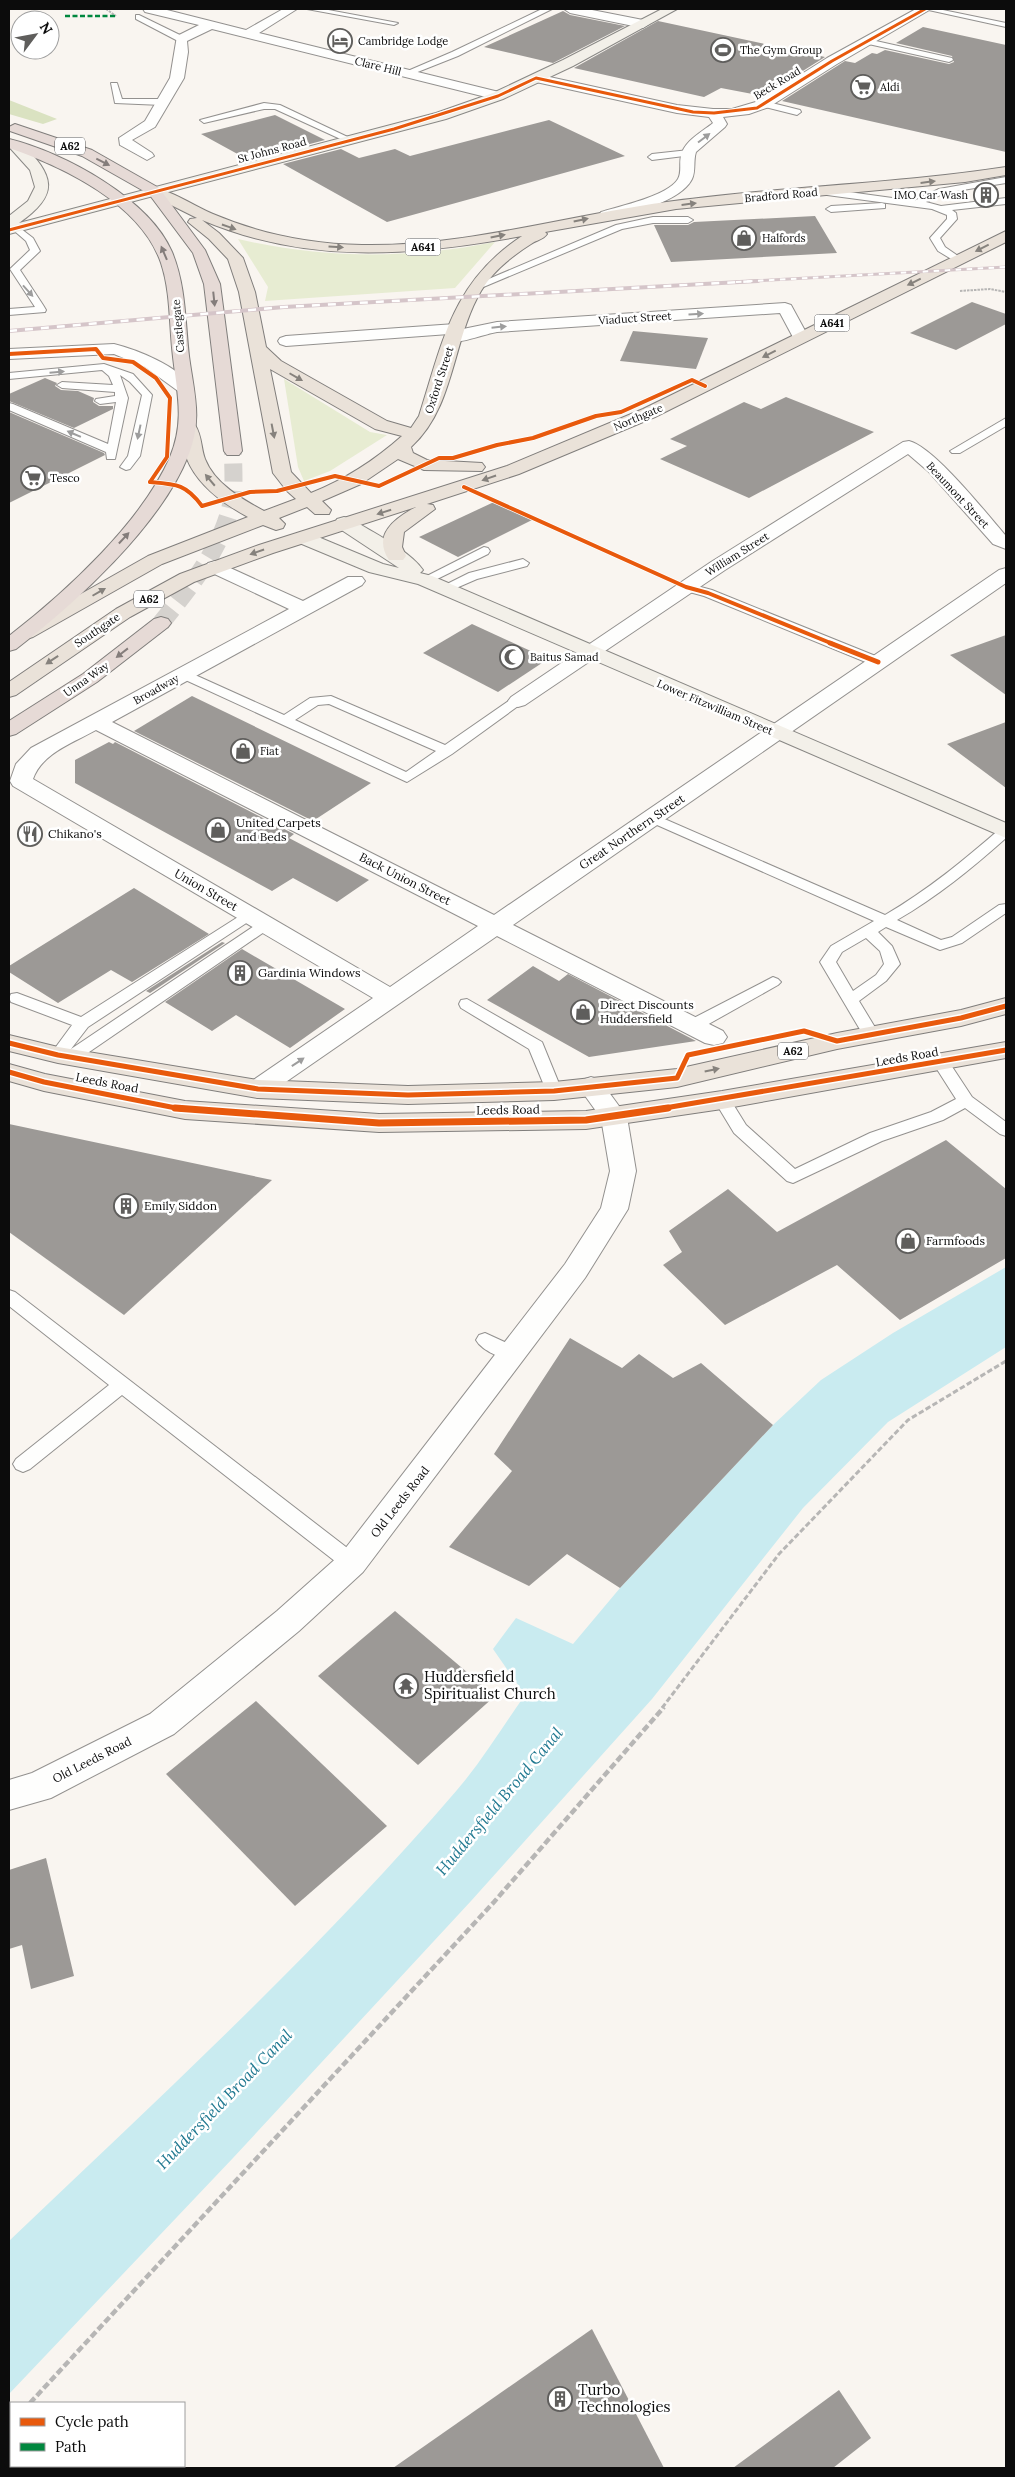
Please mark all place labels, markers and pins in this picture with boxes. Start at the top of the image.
hotel icon: Cambridge Lodge [327,28,353,54]
place label: Cambridge Lodge [358,34,448,48]
sports icon: The Gym Group [710,37,736,63]
place label: The Gym Group [740,43,822,57]
supermarket icon: Aldi [850,74,876,100]
place label: Aldi [879,80,900,94]
building icon: IMO Car Wash [973,182,999,208]
place label: IMO Car Wash [894,188,968,202]
shop icon: Halfords [731,225,757,251]
place label: Halfords [762,231,806,245]
supermarket icon: Tesco [20,465,46,491]
place label: Tesco [50,471,80,485]
mosque icon: Baitus Samad [499,644,525,670]
place label: Baitus Samad [530,650,599,664]
shop icon: Fiat [230,738,256,764]
place label: Fiat [260,744,280,758]
place label: United Carpets and Beds [236,815,321,844]
shop icon: United Carpets and Beds [205,817,231,843]
restaurant icon: Chikano's [17,821,43,847]
place label: Chikano's [48,826,102,841]
building icon: Gardinia Windows [227,960,253,986]
place label: Gardinia Windows [258,965,361,980]
place label: Direct Discounts Huddersfield [600,997,694,1026]
shop icon: Direct Discounts Huddersfield [570,999,596,1025]
building icon: Emily Siddon [113,1193,139,1219]
place label: Emily Siddon [144,1198,217,1213]
shop icon: Farmfoods [895,1228,921,1254]
place label: Farmfoods [926,1233,985,1248]
place label: Huddersfield Spiritualist Church [424,1667,556,1703]
temple icon: Huddersfield Spiritualist Church [393,1673,419,1699]
place label: Turbo Technologies [578,2380,671,2416]
building icon: Turbo Technologies [547,2386,573,2412]

